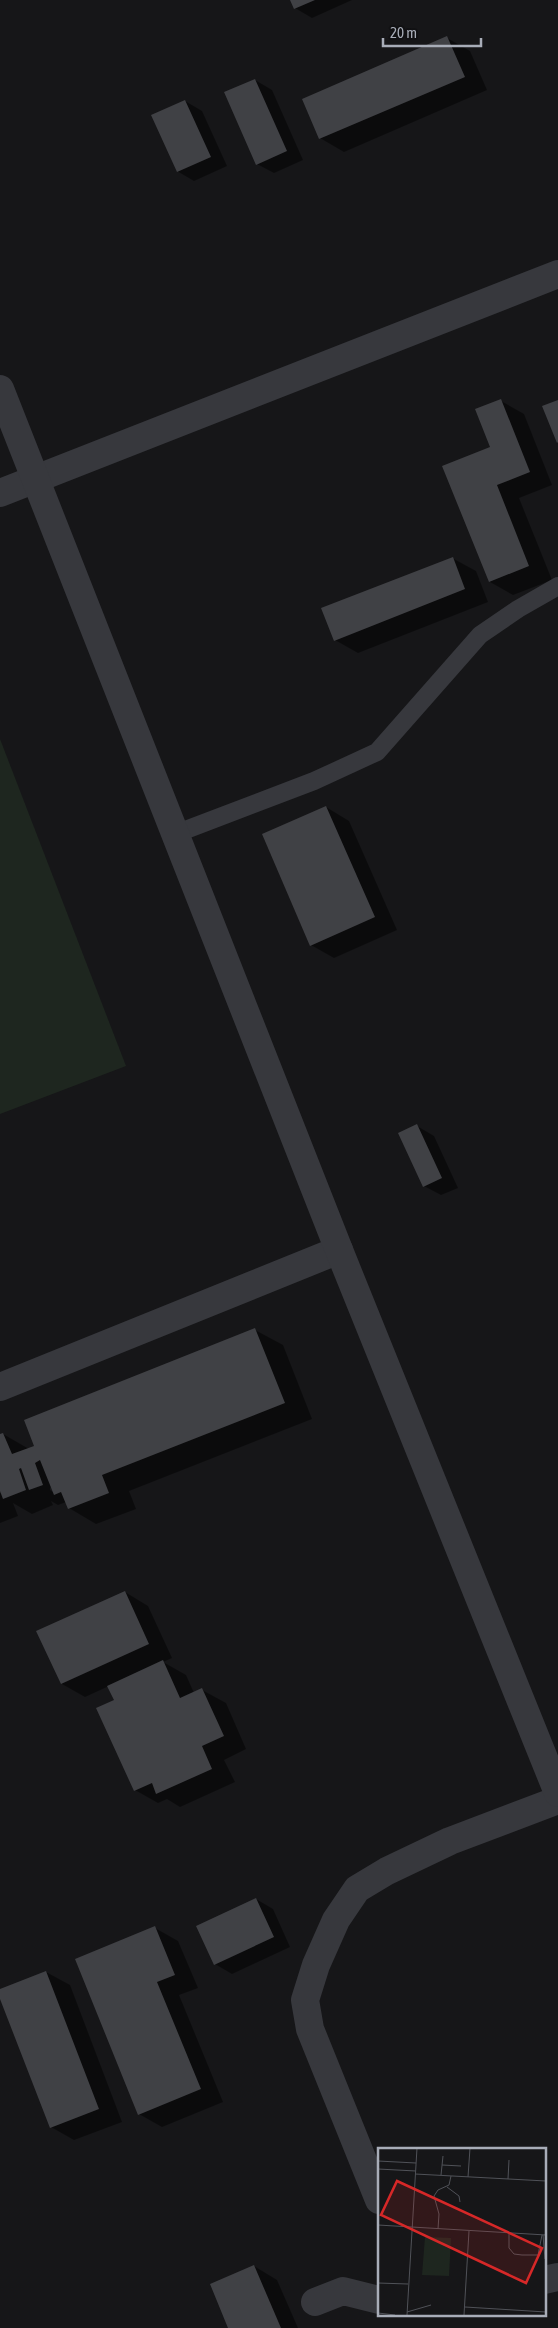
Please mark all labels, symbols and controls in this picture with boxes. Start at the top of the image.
scale bar [383,15,480,47]
text: 20 m [390,24,417,41]
inset map [378,2148,546,2316]

